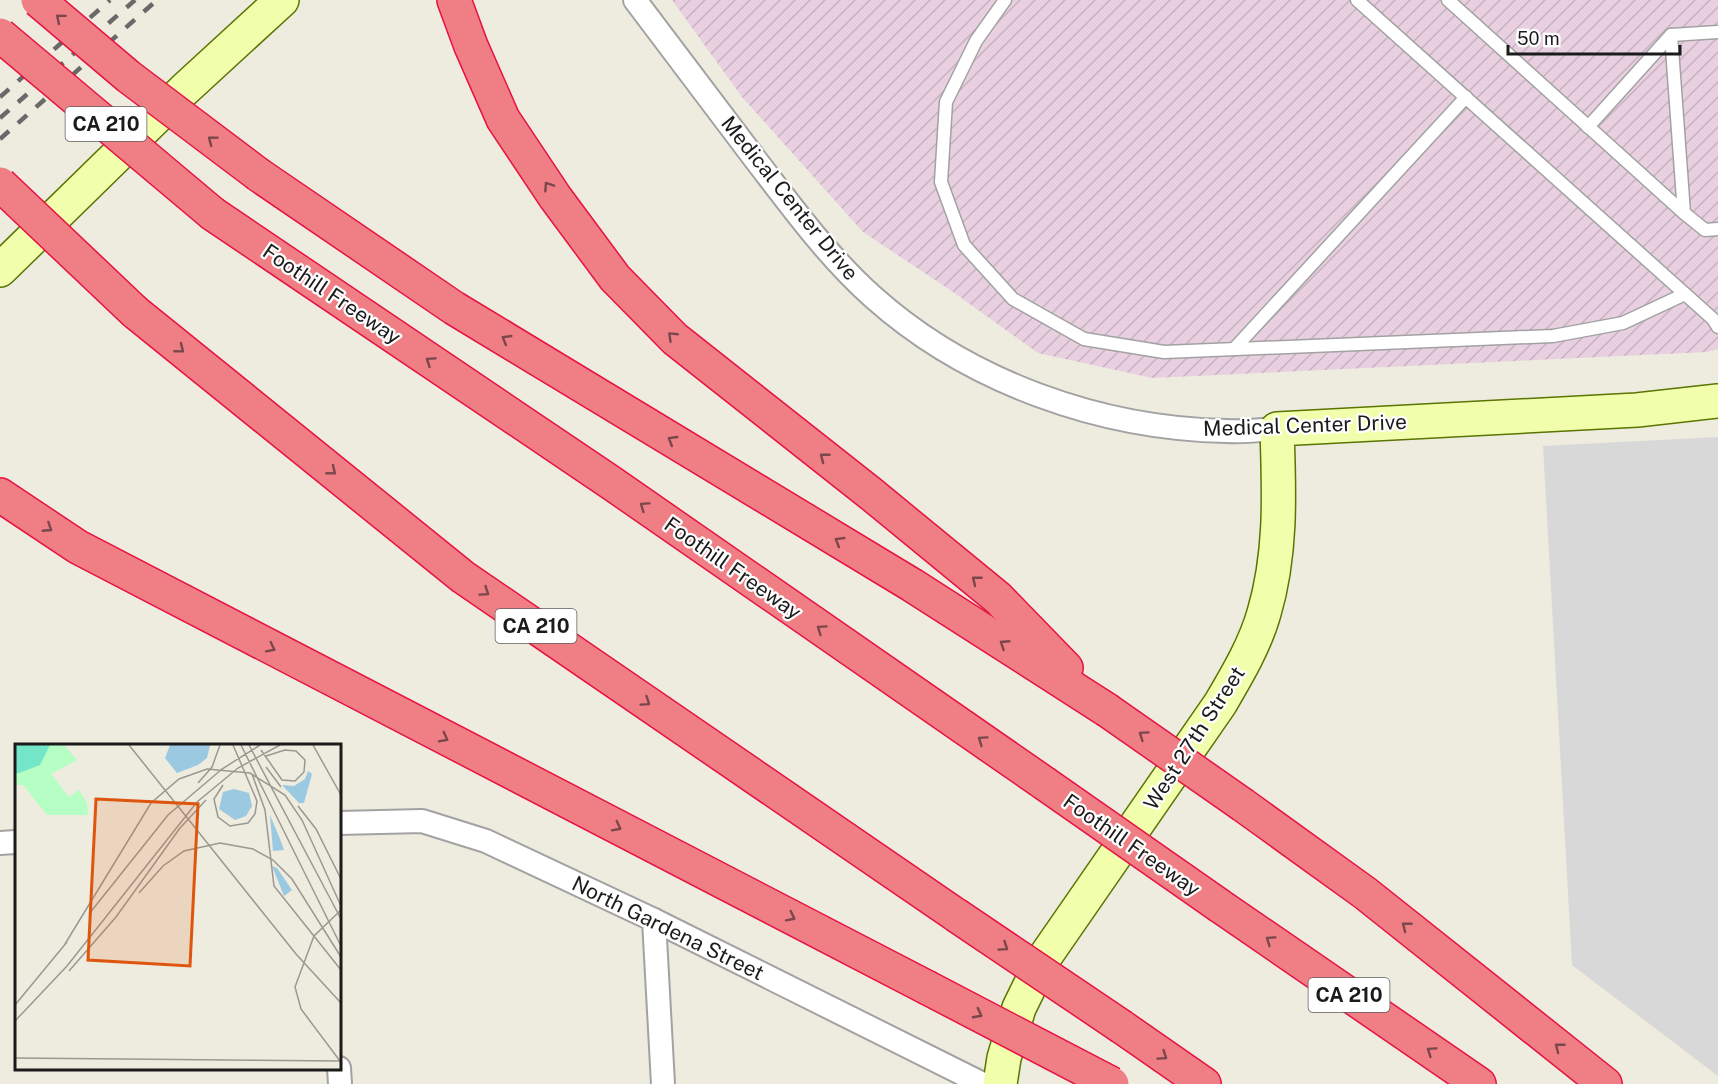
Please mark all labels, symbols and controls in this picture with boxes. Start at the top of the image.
one-way arrow [56,15,67,26]
scale bar [1508,18,1680,56]
text: 50 m [1517,28,1560,49]
road number: CA 210 [66,107,146,141]
street label: Medical Center Drive [716,111,864,285]
one-way arrow [208,136,219,147]
one-way arrow [544,181,555,192]
street label: Foothill Freeway [258,239,406,349]
one-way arrow [669,332,680,343]
one-way arrow [502,334,512,346]
one-way arrow [173,341,184,352]
one-way arrow [426,357,437,368]
street label: Medical Center Drive [1203,409,1407,441]
one-way arrow [668,435,678,447]
one-way arrow [820,454,831,465]
one-way arrow [325,463,336,474]
one-way arrow [639,502,650,513]
street label: Foothill Freeway [660,511,806,625]
one-way arrow [42,520,52,532]
one-way arrow [835,536,845,548]
one-way arrow [972,576,983,587]
one-way arrow [478,585,489,596]
road number: CA 210 [496,609,576,643]
one-way arrow [817,625,828,636]
one-way arrow [265,641,276,652]
one-way arrow [1000,641,1011,652]
street label: West 27th Street [1138,661,1250,815]
one-way arrow [639,695,650,706]
one-way arrow [438,730,449,742]
one-way arrow [1139,731,1150,742]
one-way arrow [977,736,988,747]
inset map [15,744,340,1069]
street label: Foothill Freeway [1059,788,1205,902]
one-way arrow [611,820,622,831]
street label: North Gardena Street [568,871,768,985]
one-way arrow [784,910,795,921]
one-way arrow [1402,923,1413,934]
one-way arrow [1266,936,1277,947]
one-way arrow [998,940,1009,951]
road number: CA 210 [1308,978,1390,1012]
one-way arrow [971,1007,982,1018]
one-way arrow [1555,1043,1566,1054]
one-way arrow [1427,1047,1438,1058]
one-way arrow [1157,1049,1168,1060]

